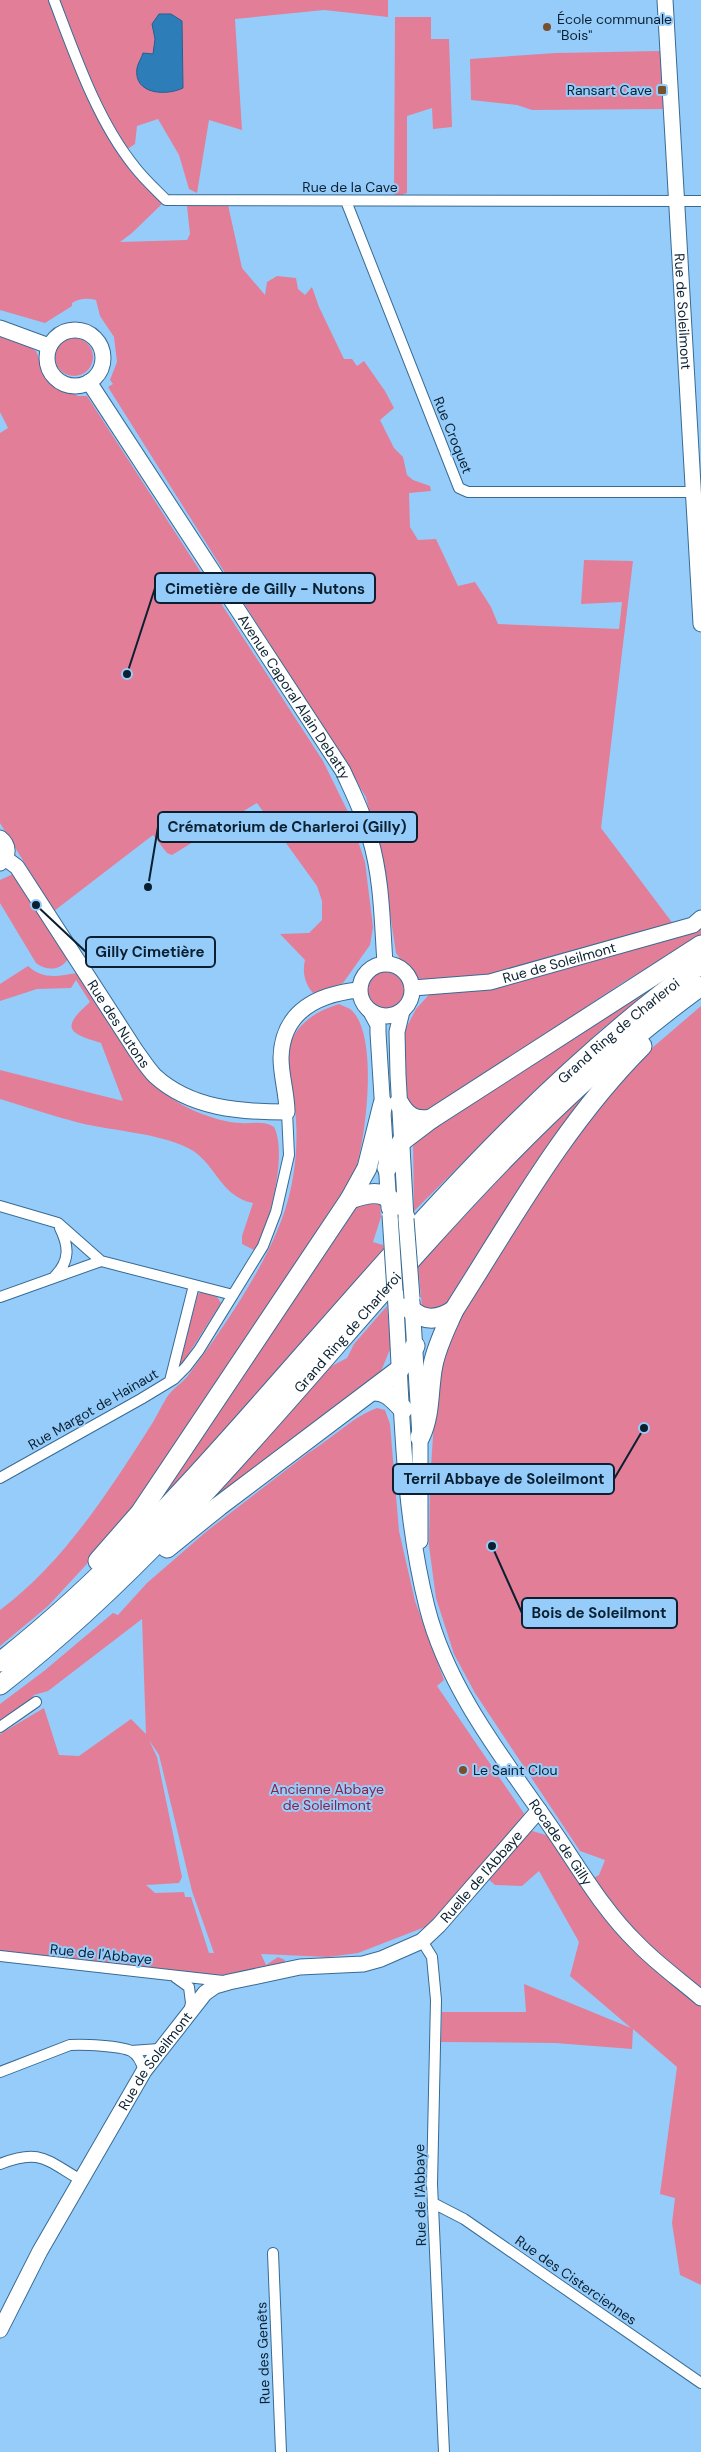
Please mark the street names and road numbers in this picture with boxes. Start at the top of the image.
street label: Rue de la Cave [302,178,398,196]
street label: Rue de Soleilmont [671,253,695,370]
street label: Rue Croquet [429,394,477,476]
street label: Avenue Caporal Alain Debatty [234,611,355,782]
street label: Rue de Soleilmont [500,938,618,987]
street label: Grand Ring de Charleroi [554,974,683,1088]
street label: Rue des Nutons [83,976,154,1072]
street label: Grand Ring de Charleroi [290,1268,405,1396]
street label: Rue Margot de Hainaut [25,1364,161,1454]
street label: Rocade de Gilly [525,1795,596,1889]
street label: Ruelle de l'Abbaye [436,1827,526,1926]
street label: Rue de l'Abbaye [49,1940,153,1968]
street label: Rue de Soleilmont [114,2008,196,2113]
street label: Rue de l'Abbaye [410,2144,430,2246]
street label: Rue des Cisterciennes [512,2231,640,2329]
street label: Rue des Genêts [252,2302,274,2404]

